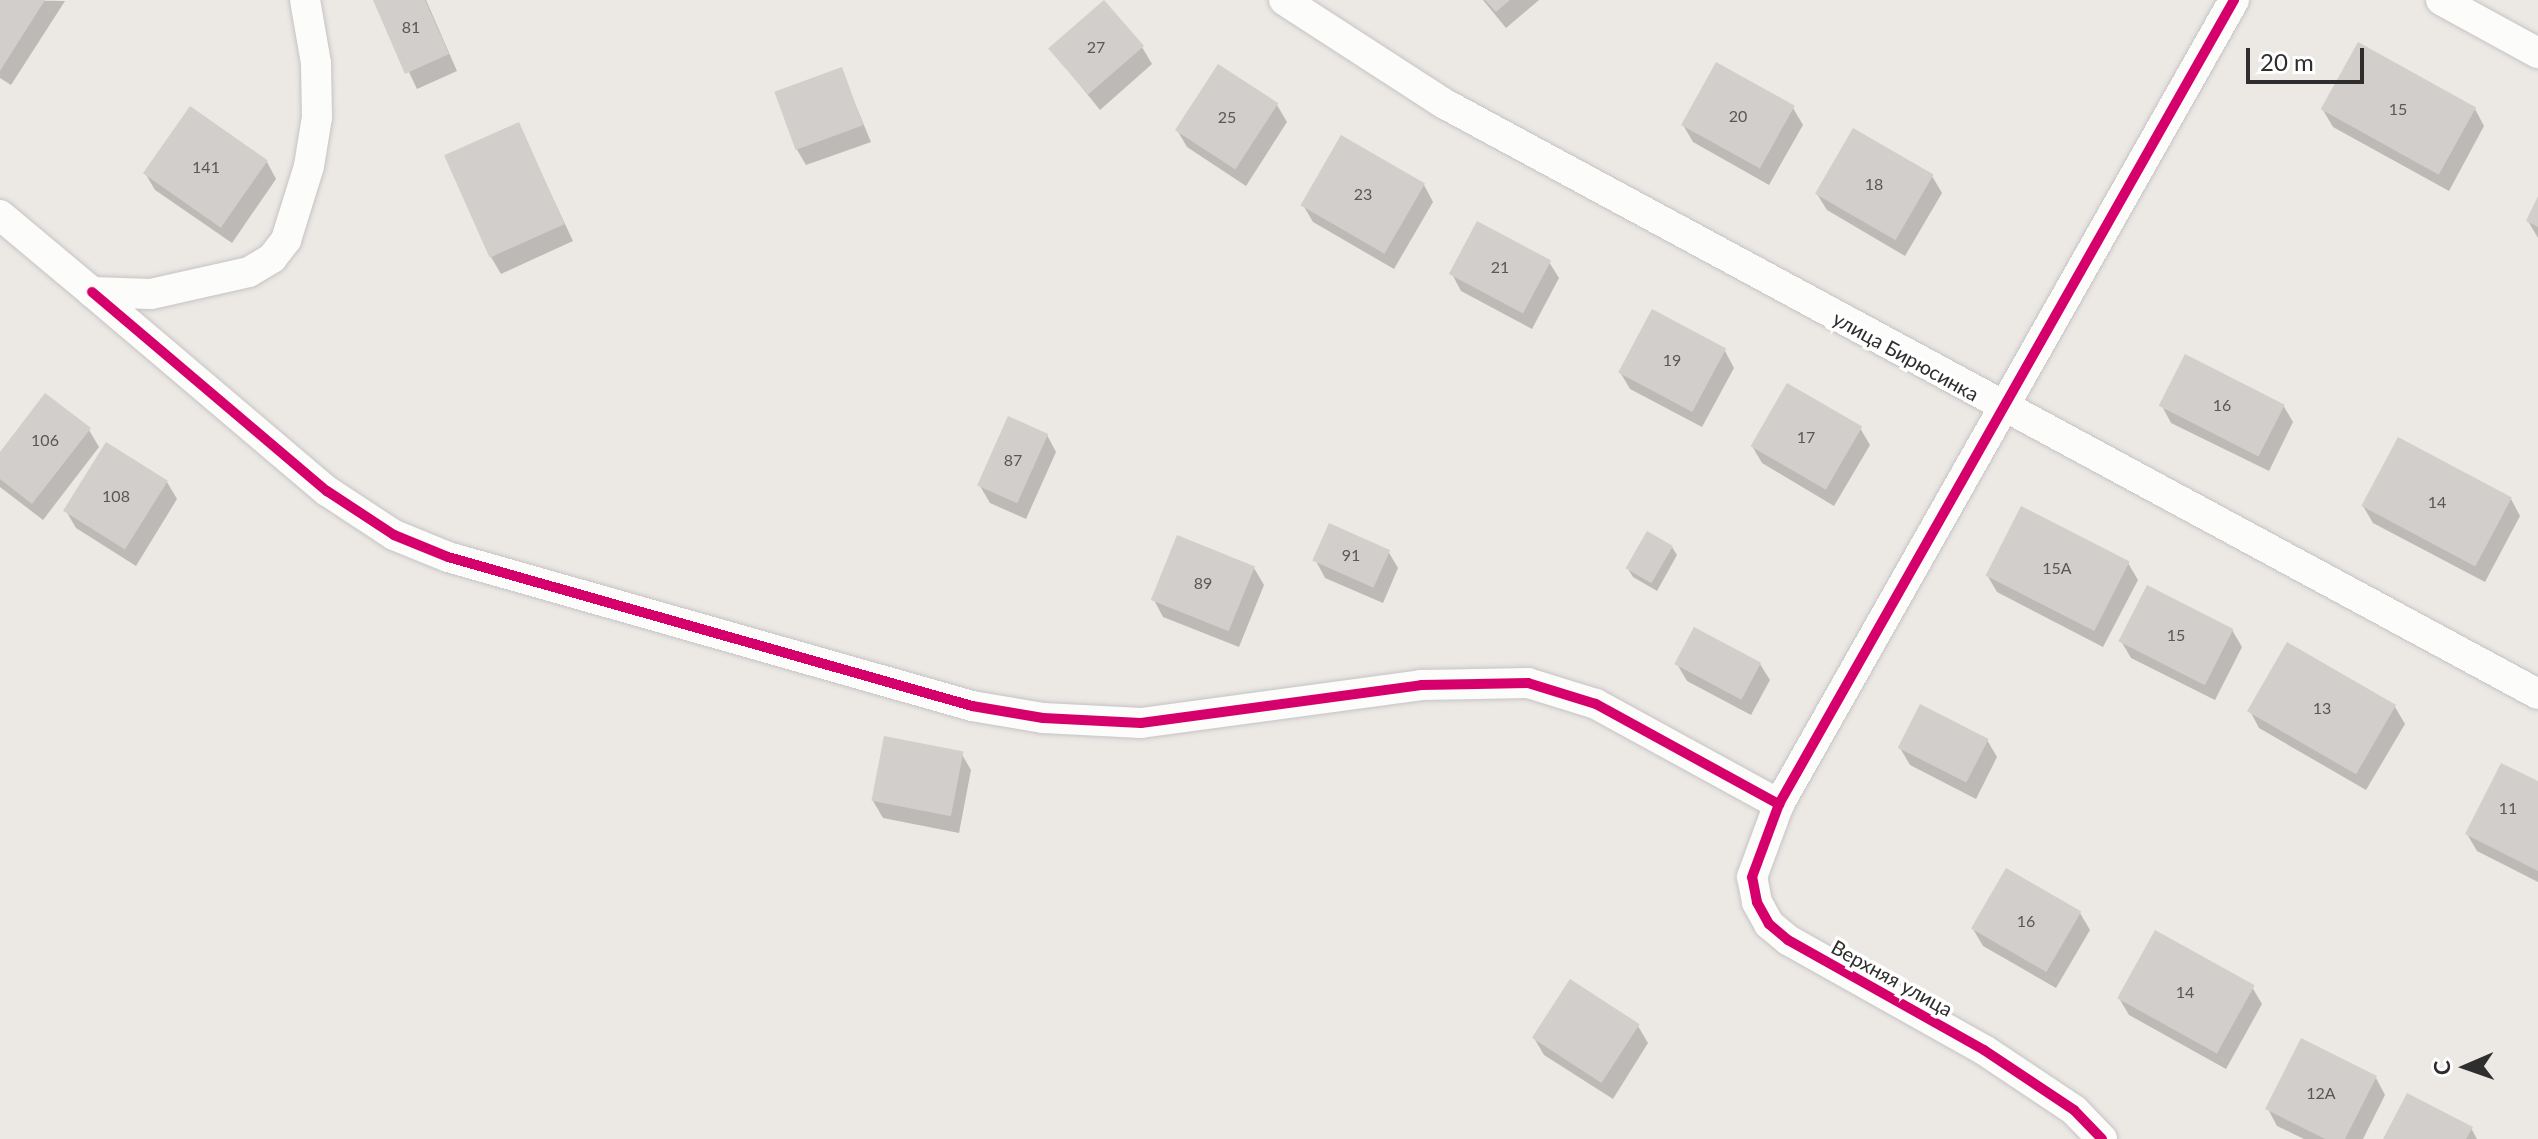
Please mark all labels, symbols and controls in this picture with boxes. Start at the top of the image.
house number: 81 [402,17,420,37]
scale bar [2250,32,2368,82]
house number: 27 [1087,37,1105,57]
text: 20 m [2260,47,2314,76]
house number: 15 [2389,99,2407,119]
house number: 20 [1729,106,1747,126]
house number: 25 [1218,107,1236,127]
house number: 141 [192,157,220,177]
house number: 18 [1865,174,1883,194]
house number: 23 [1354,184,1372,204]
house number: 21 [1491,257,1509,277]
street label: улица Бирюсинка [1829,306,1983,406]
house number: 19 [1663,350,1681,370]
house number: 16 [2213,395,2231,415]
house number: 17 [1797,427,1815,447]
house number: 106 [31,430,59,450]
house number: 87 [1004,450,1022,470]
house number: 108 [102,486,130,506]
house number: 14 [2428,492,2446,512]
house number: 91 [1342,545,1360,565]
house number: 15А [2042,558,2072,578]
house number: 89 [1194,573,1212,593]
house number: 15 [2167,625,2185,645]
house number: 13 [2313,698,2331,718]
house number: 11 [2499,798,2517,818]
house number: 16 [2017,911,2035,931]
street label: Верхняя улица [1827,935,1957,1021]
house number: 14 [2176,982,2194,1002]
north arrow [2426,1027,2506,1107]
text: С [2428,1060,2455,1076]
house number: 12А [2306,1083,2336,1103]

